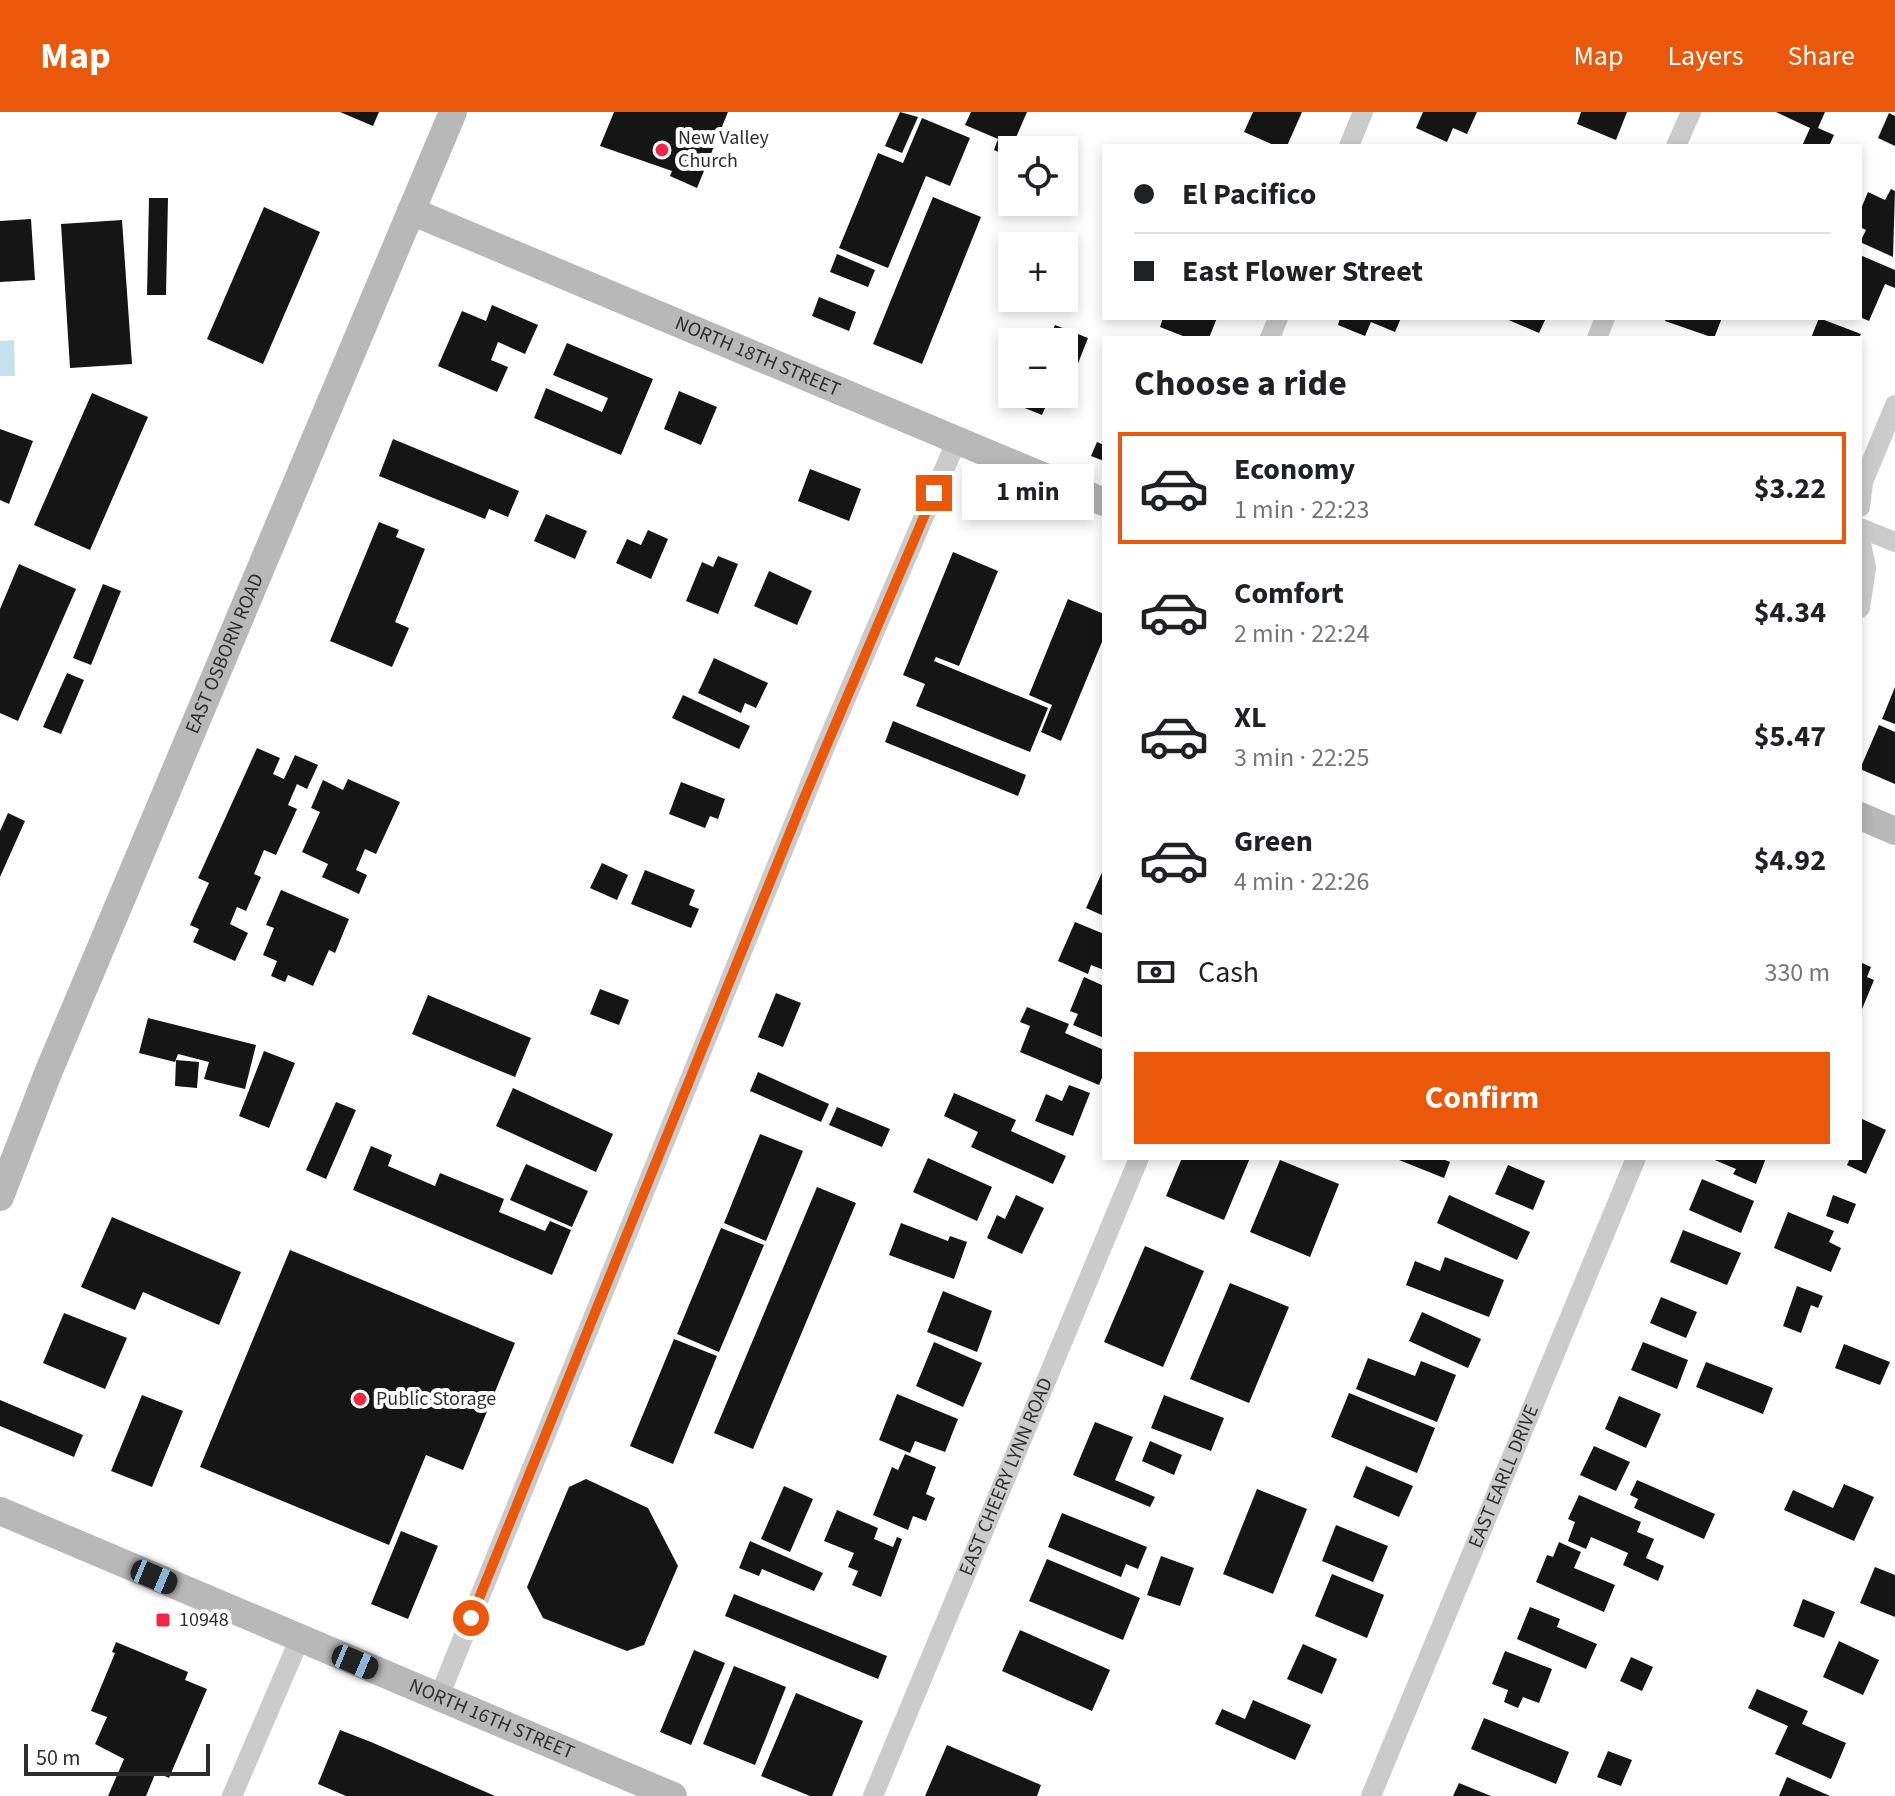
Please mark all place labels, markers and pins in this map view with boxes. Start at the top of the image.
place label: New Valley Church [678,124,770,175]
marker: New Valley Church [653,141,671,159]
place label: Public Storage [376,1385,496,1413]
marker: Public Storage [351,1390,369,1408]
place label: 10948 [179,1606,229,1634]
marker: 10948 [154,1611,172,1629]

